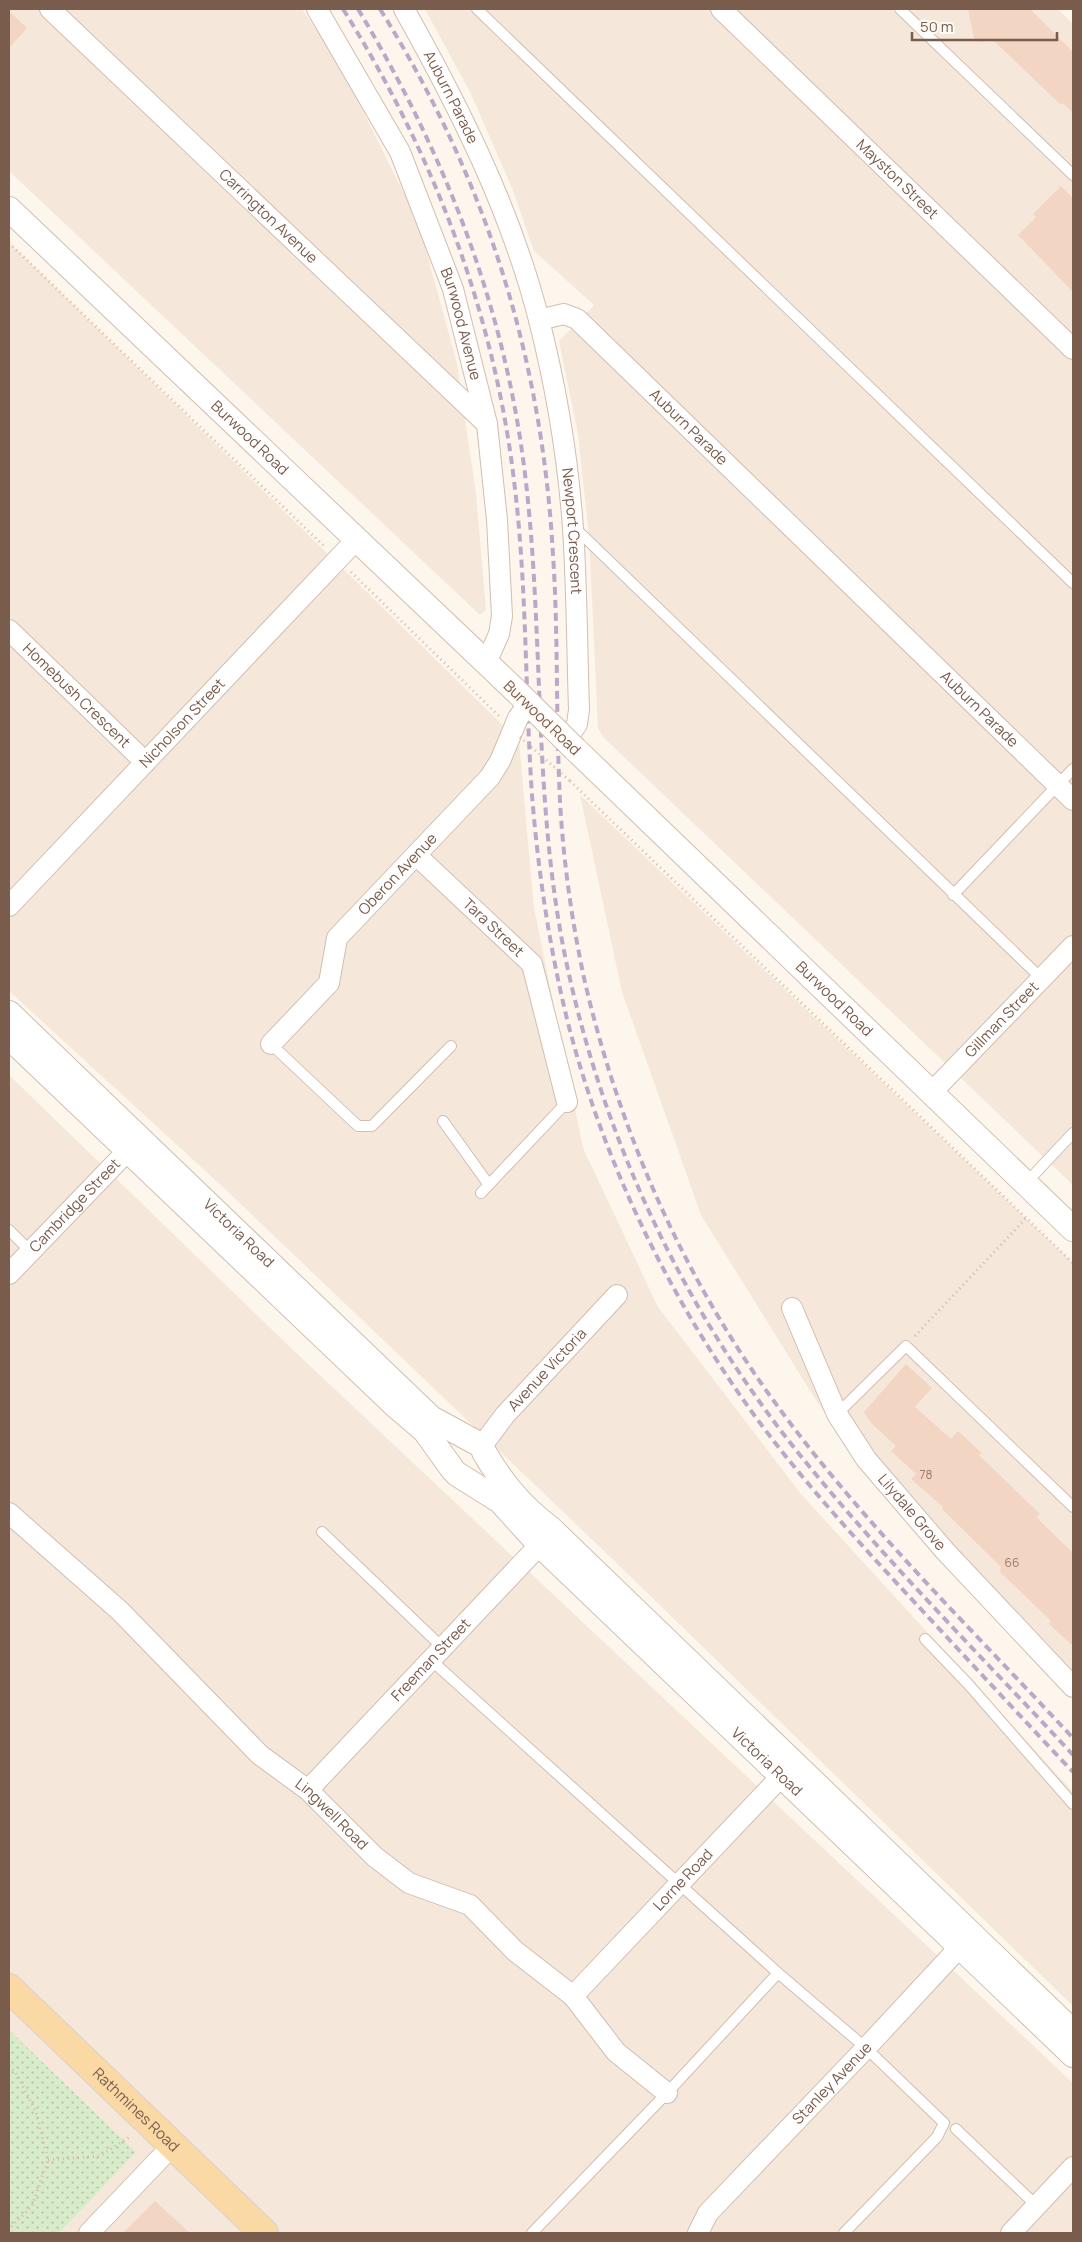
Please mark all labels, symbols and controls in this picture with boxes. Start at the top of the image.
scale bar [912,10,1057,42]
text: 50 m [920,16,954,37]
street label: Auburn Parade [419,47,484,147]
street label: Mayston Street [852,134,943,224]
street label: Carrington Avenue [215,164,323,268]
street label: Burwood Avenue [436,264,487,382]
street label: Auburn Parade [645,384,733,470]
street label: Burwood Road [207,395,293,479]
street label: Newport Crescent [557,467,587,595]
street label: Homebush Crescent [18,638,135,752]
street label: Auburn Parade [936,666,1024,752]
street label: Nicholson Street [134,673,230,772]
street label: Burwood Road [499,675,586,760]
street label: Oberon Avenue [353,828,442,919]
street label: Tara Street [458,893,529,961]
street label: Burwood Road [791,956,878,1041]
street label: Gillman Street [960,977,1043,1062]
street label: Cambridge Street [24,1154,125,1257]
street label: Victoria Road [199,1194,279,1272]
street label: Avenue Victoria [503,1323,591,1416]
house number: 78 [920,1466,933,1483]
street label: Lilydale Grove [873,1469,951,1555]
house number: 66 [1005,1554,1019,1571]
street label: Freeman Street [386,1613,475,1706]
street label: Victoria Road [727,1722,807,1801]
street label: Lingwell Road [291,1773,373,1854]
street label: Lorne Road [648,1844,717,1915]
street label: Stanley Avenue [787,2037,877,2129]
street label: Rathmines Road [88,2063,184,2156]

